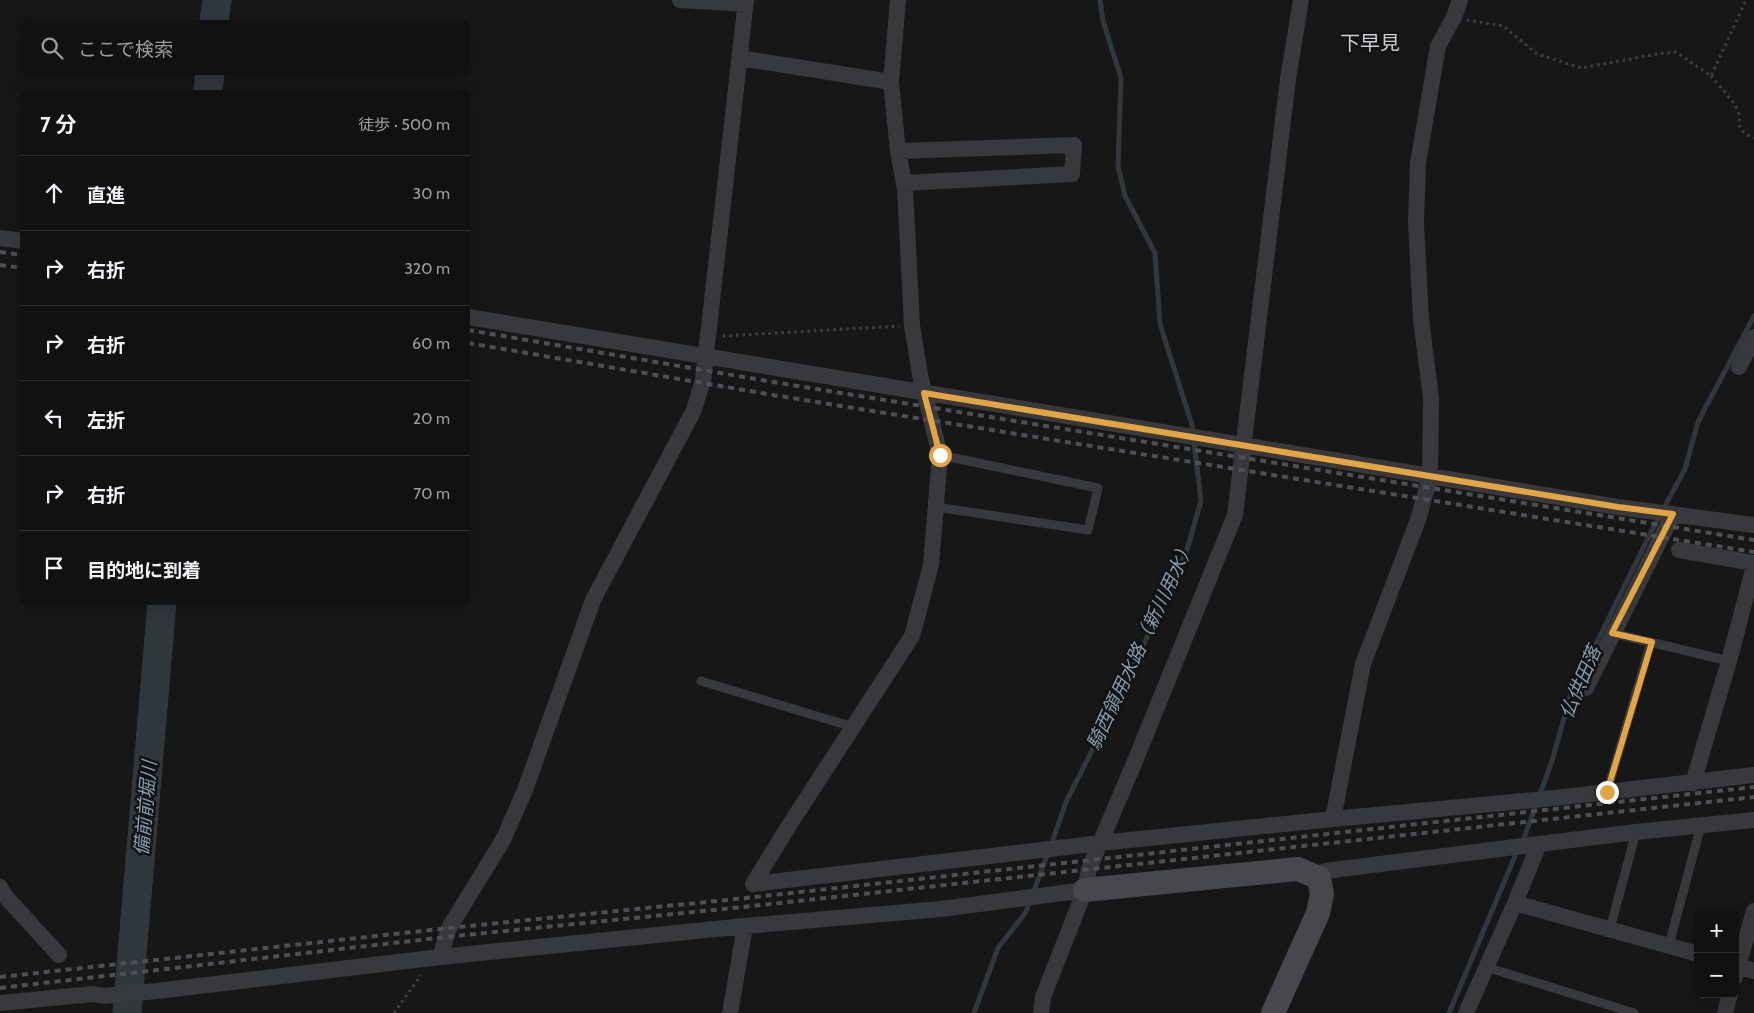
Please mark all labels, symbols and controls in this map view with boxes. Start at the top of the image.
search box [20,20,470,75]
district label: 下早見 [1340,31,1400,55]
icon: search [38,34,66,62]
text: ここで検索 [78,38,173,61]
text: 7 分 [40,112,76,137]
text: 徒歩 · 500 m [358,115,450,134]
icon: ahead [40,179,68,207]
text: 直進 [87,184,125,207]
text: 30 m [413,184,450,203]
icon: right [40,254,68,282]
text: 右折 [87,259,125,282]
text: 320 m [404,259,450,278]
icon: right [40,329,68,357]
text: 右折 [87,334,125,357]
text: 60 m [412,334,450,353]
icon: left [40,404,68,432]
text: 左折 [87,409,125,432]
text: 20 m [413,409,450,428]
route start [929,444,952,467]
icon: right [40,479,68,507]
text: 右折 [87,484,125,507]
text: 70 m [413,484,450,503]
water label: 騎西領用水路（新川用水） [1082,537,1199,753]
icon: arrive [40,554,68,582]
text: 目的地に到着 [87,559,201,582]
water label: 仏供田落 [1555,640,1607,722]
water label: 備前前堀川 [130,758,161,856]
route end [1596,781,1619,804]
map controls [1694,908,1739,998]
button: + [1694,908,1739,953]
button: − [1694,953,1739,998]

